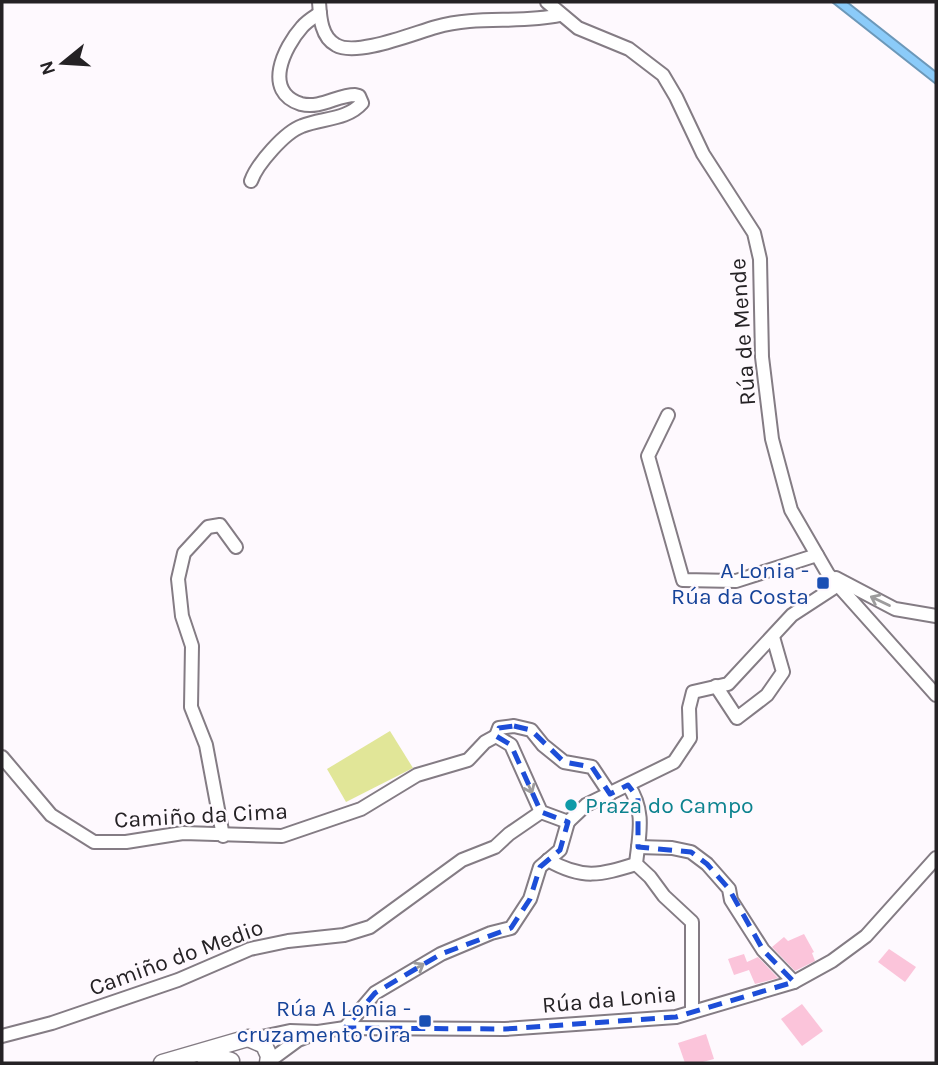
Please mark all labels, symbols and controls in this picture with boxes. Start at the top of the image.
north arrow [28,28,98,98]
text: N [35,58,60,78]
street label: Rúa de Mende [724,257,761,407]
place label: A Lonia - Rúa da Costa [671,557,809,610]
marker: A Lonia - Rúa da Costa [815,575,831,591]
one-way arrow [870,594,891,608]
one-way arrow [522,773,535,794]
place label: Praza do Campo [585,792,754,819]
street label: Camiño da Cima [113,797,289,834]
marker: Praza do Campo [563,797,579,813]
street label: Camiño do Medio [86,913,267,1001]
one-way arrow [405,962,425,976]
street label: Rúa da Lonia [541,980,677,1019]
place label: Rúa A Lonia - cruzamento Oira [237,995,411,1048]
marker: Rúa A Lonia - cruzamento Oira [417,1013,433,1029]

